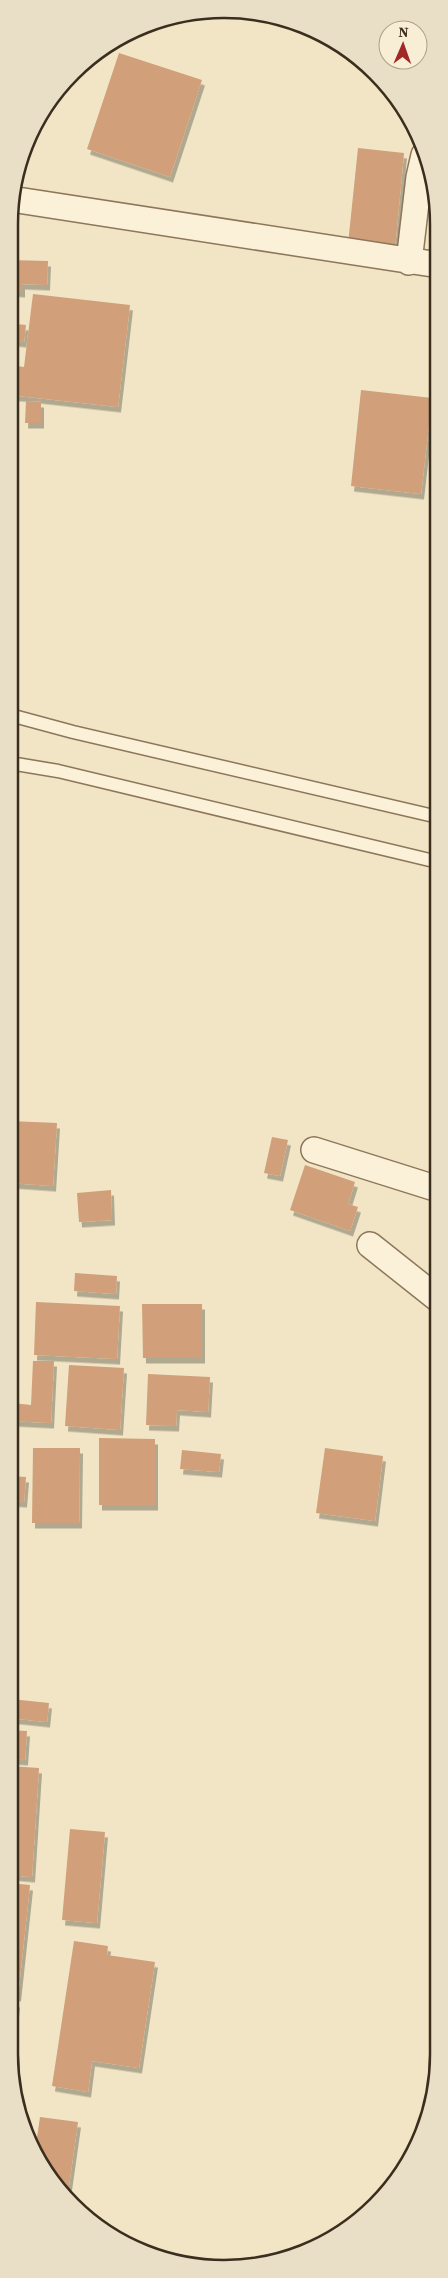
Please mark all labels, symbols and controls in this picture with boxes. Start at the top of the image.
north arrow [378,20,428,70]
text: N [398,22,409,42]

